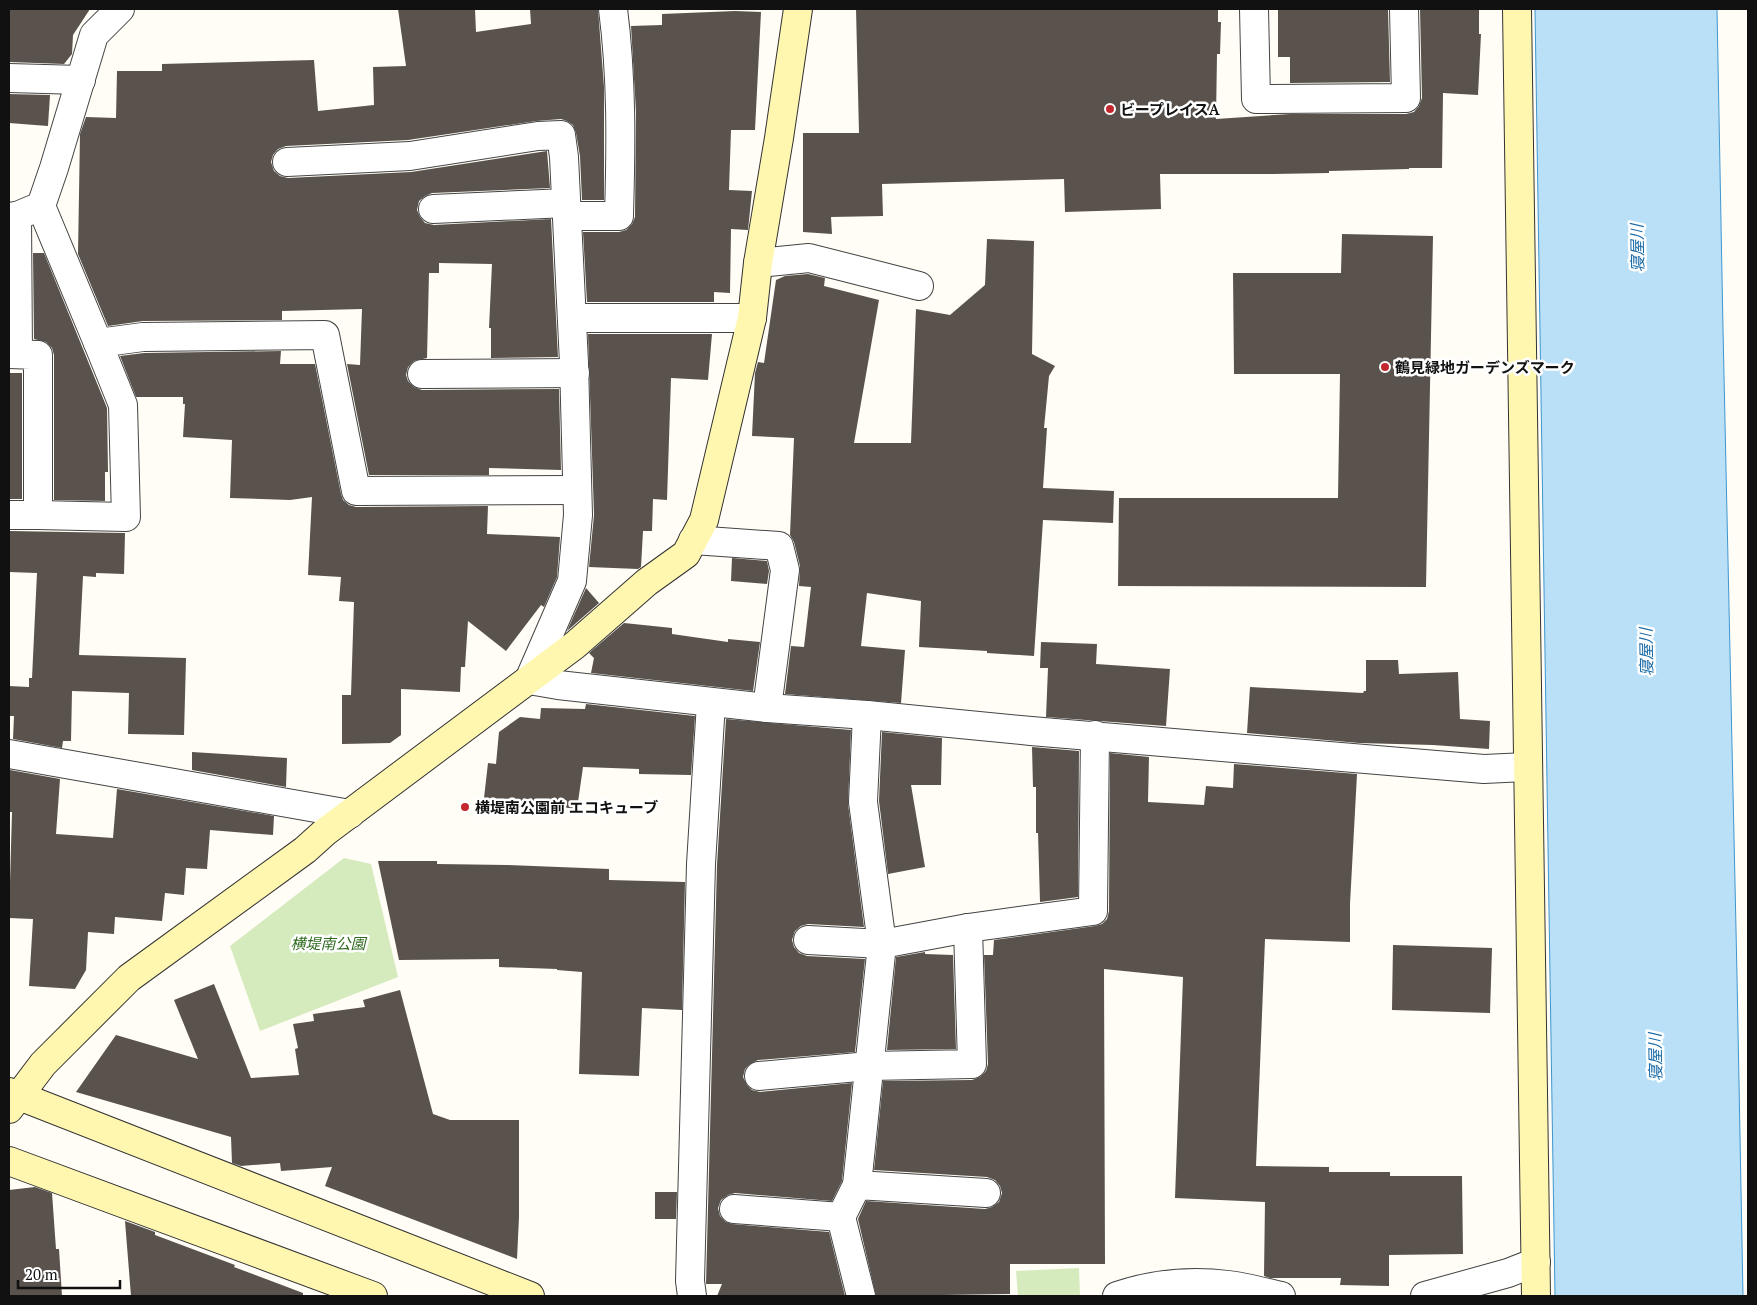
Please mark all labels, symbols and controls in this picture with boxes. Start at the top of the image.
place label: ビープレイスA [1120,99,1220,119]
marker: ビープレイスA [1104,103,1116,115]
water label: 寝屋川 [1626,222,1648,272]
place label: 鶴見緑地ガーデンズマーク [1395,357,1575,377]
marker: 鶴見緑地ガーデンズマーク [1379,361,1391,373]
water label: 寝屋川 [1635,626,1657,676]
place label: 横堤南公園前 エコキューブ [475,797,658,817]
marker: 横堤南公園前 エコキューブ [459,801,471,813]
park label: 横堤南公園 [290,933,367,953]
water label: 寝屋川 [1644,1031,1666,1081]
scale bar [18,1258,120,1290]
text: 20 m [25,1264,58,1284]

